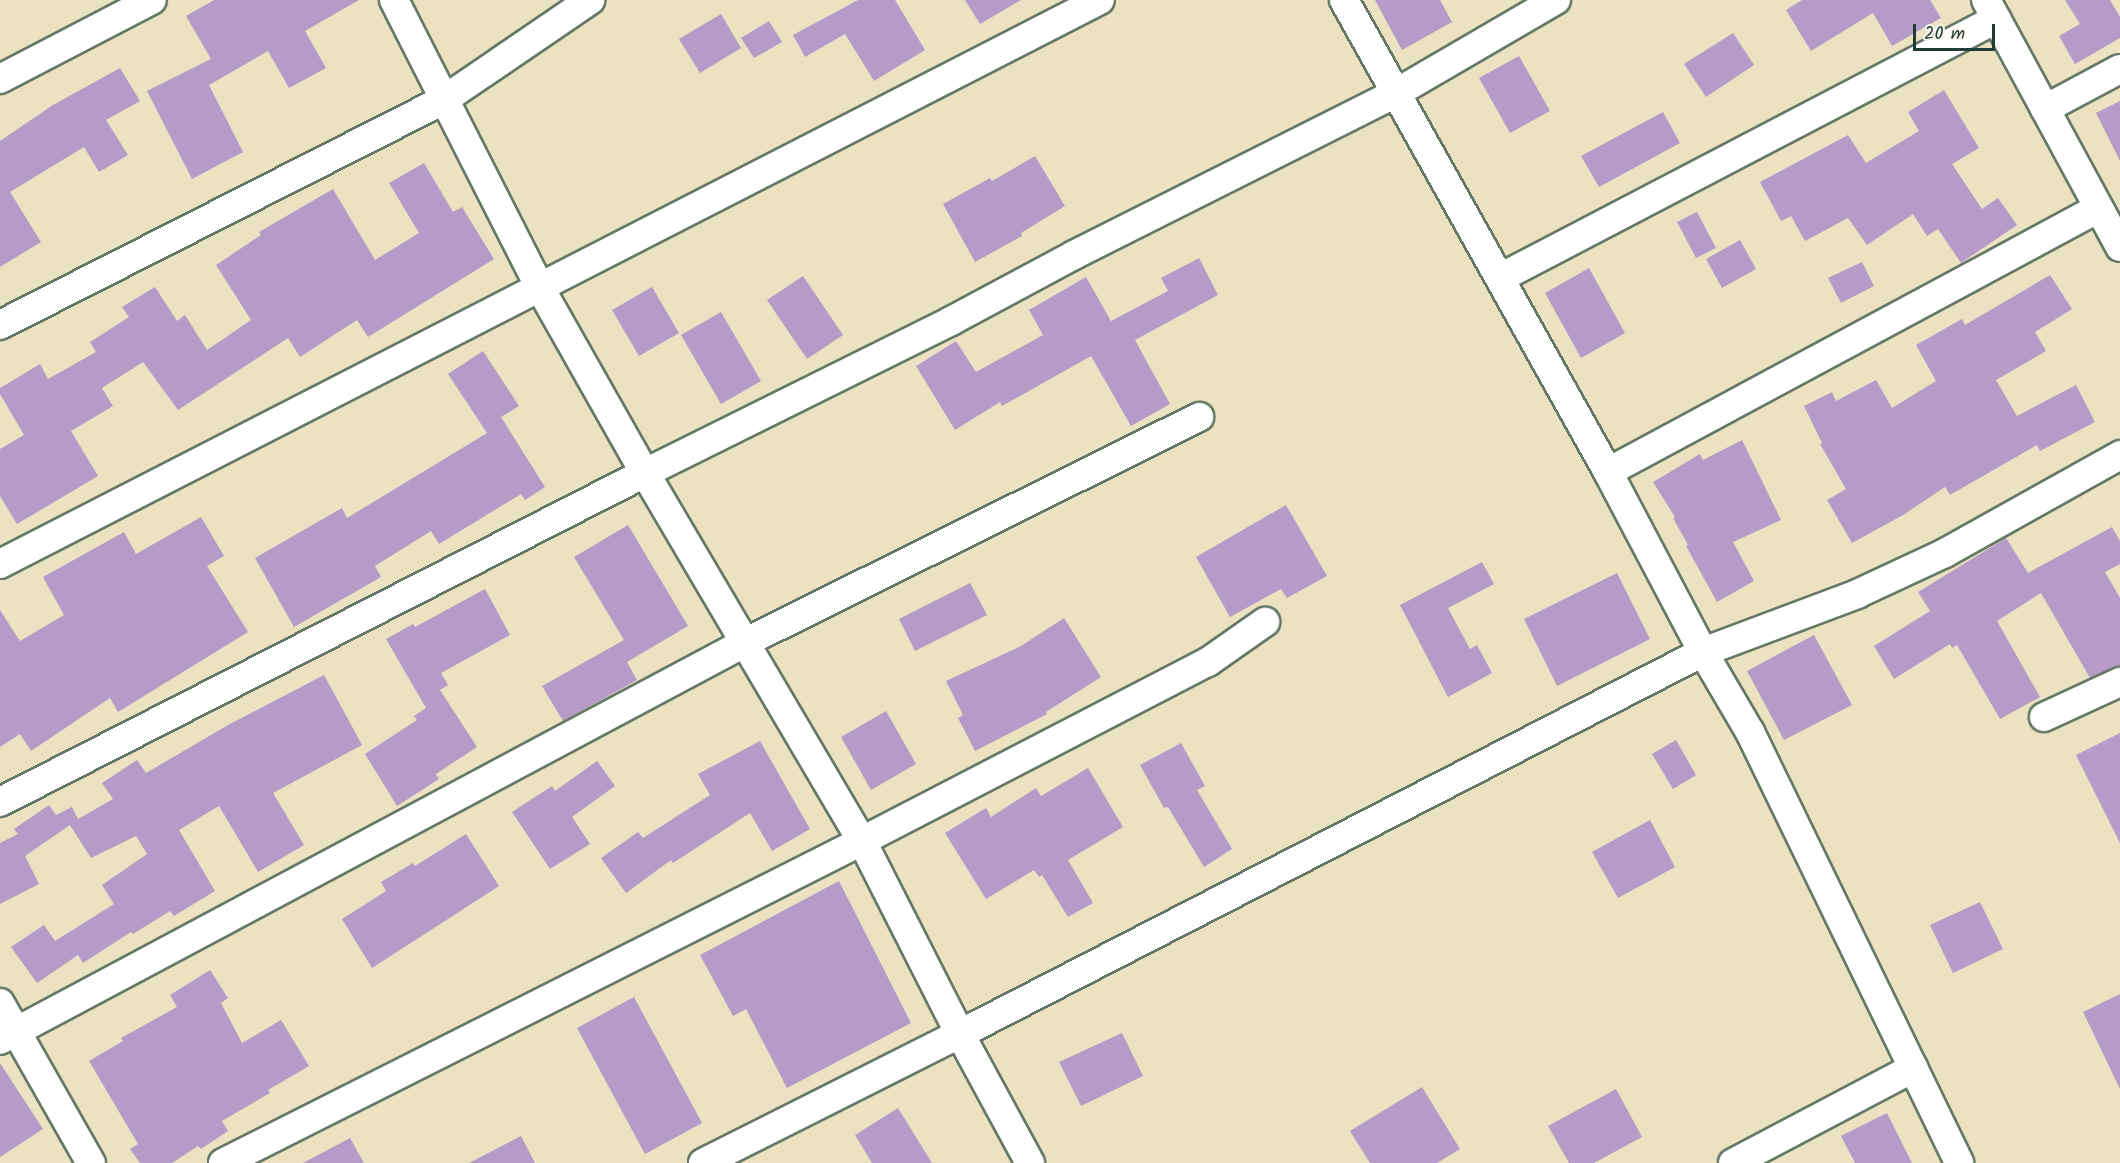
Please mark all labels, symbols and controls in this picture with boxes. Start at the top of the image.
scale bar [1916,12,1998,50]
text: 20 m [1924,20,1965,49]

